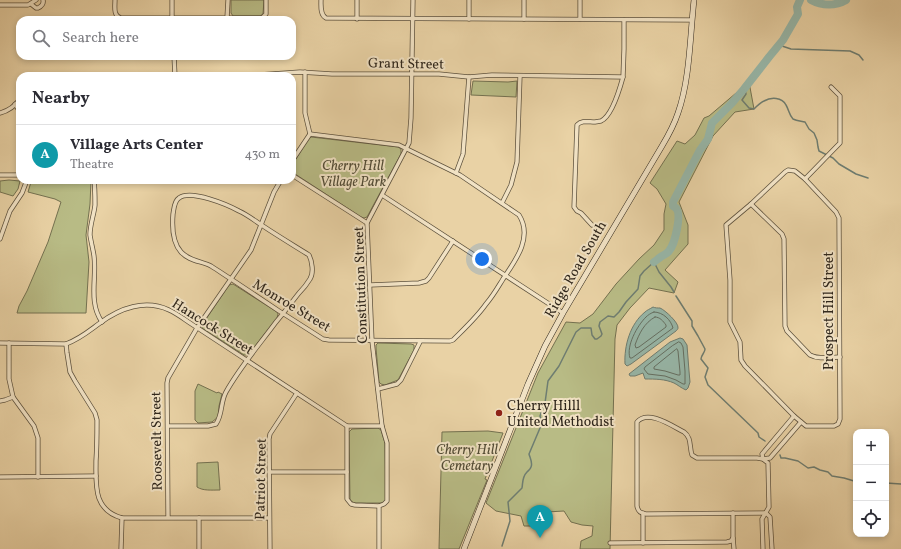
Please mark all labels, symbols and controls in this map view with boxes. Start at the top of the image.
search box [16,16,296,60]
icon: search [30,27,52,49]
text: Search here [62,28,139,49]
street label: Grant Street [368,54,444,75]
text: Nearby [32,87,90,110]
text: Village Arts Center [70,135,203,156]
text: A [40,146,50,164]
text: 430 m [244,146,280,164]
text: Theatre [70,156,114,174]
park label: Cherry Hill Village Park [320,157,387,192]
street label: Ridge Road South [541,218,612,322]
street label: Constitution Street [350,226,373,344]
your location [472,249,492,269]
street label: Prospect Hill Street [820,252,839,370]
street label: Monroe Street [249,275,334,337]
street label: Hancock Street [168,295,257,360]
street label: Roosevelt Street [147,391,168,491]
place label: Cherry Hilll United Methodist [507,397,614,432]
marker: Cherry Hilll United Methodist [494,408,504,418]
map controls [853,429,889,537]
button: + [853,429,889,465]
street label: Patriot Street [251,438,272,520]
park label: Cherry Hill Cemetary [436,441,498,476]
button: − [853,465,889,501]
button: locate [853,501,889,537]
pin: A [527,505,553,538]

